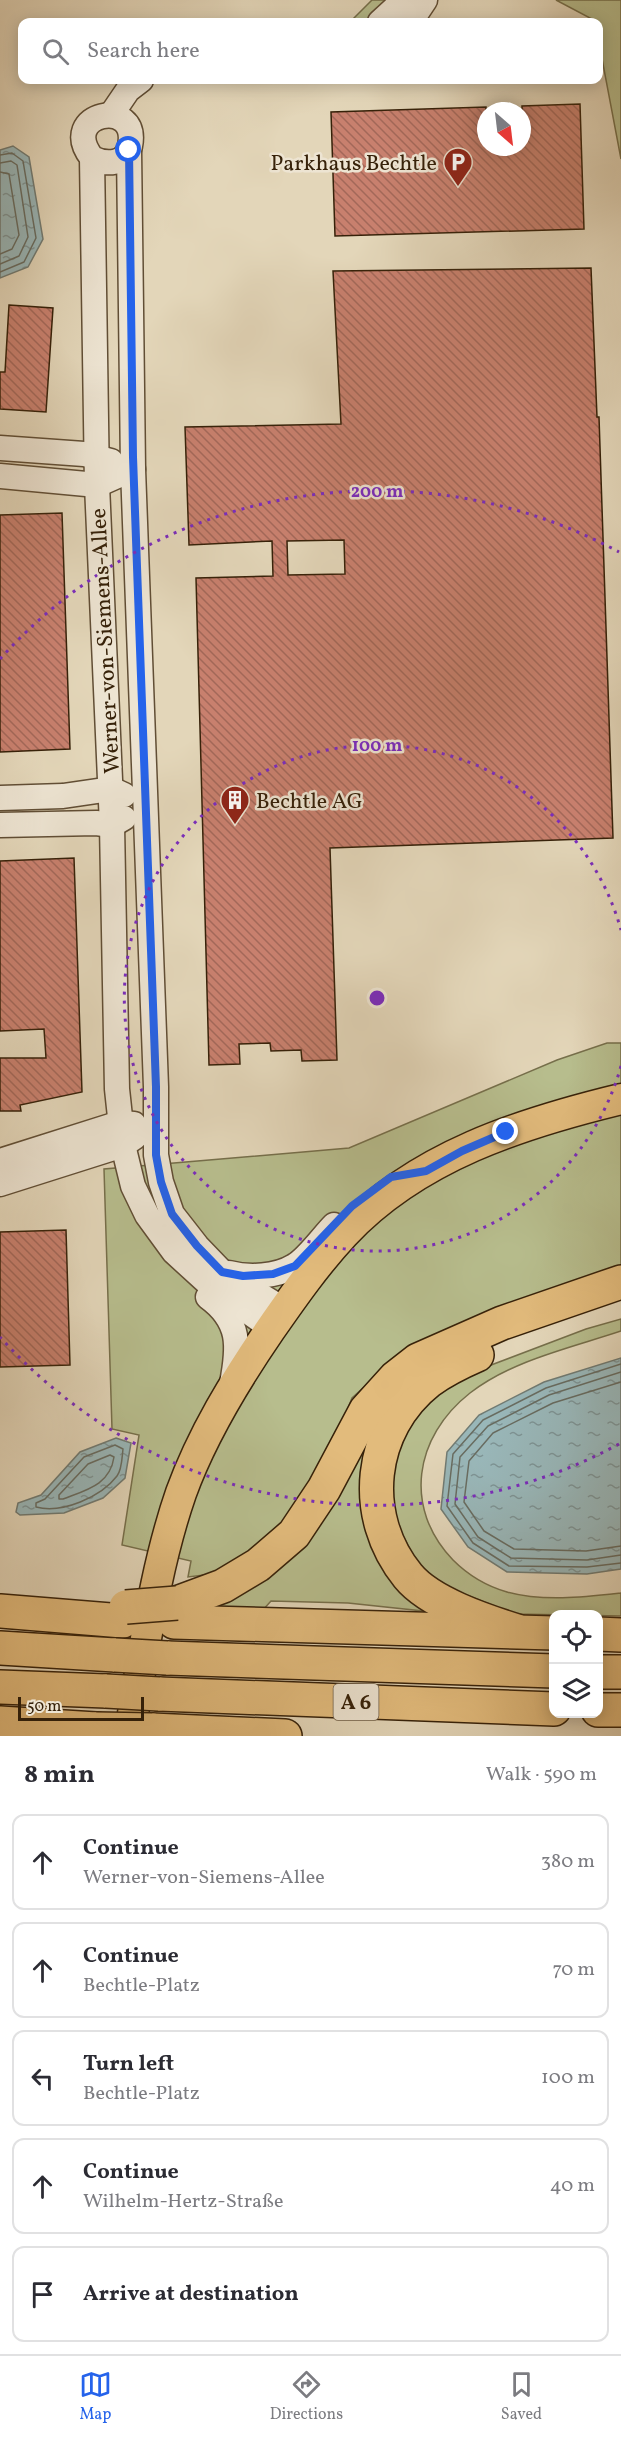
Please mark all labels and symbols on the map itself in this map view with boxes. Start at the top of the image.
north arrow [477,102,531,156]
route start [115,136,141,162]
parking icon: Parkhaus Bechtle [442,146,474,188]
place label: Parkhaus Bechtle [271,149,437,180]
text: 200 m [351,480,403,505]
street label: Werner-von-Siemens-Allee [84,507,129,774]
text: 100 m [352,734,402,759]
building icon: Bechtle AG [219,784,251,826]
place label: Bechtle AG [256,787,363,818]
centre of rings [367,988,387,1008]
route end [492,1118,518,1144]
road number: A 6 [334,1684,378,1720]
scale bar [18,1694,144,1722]

